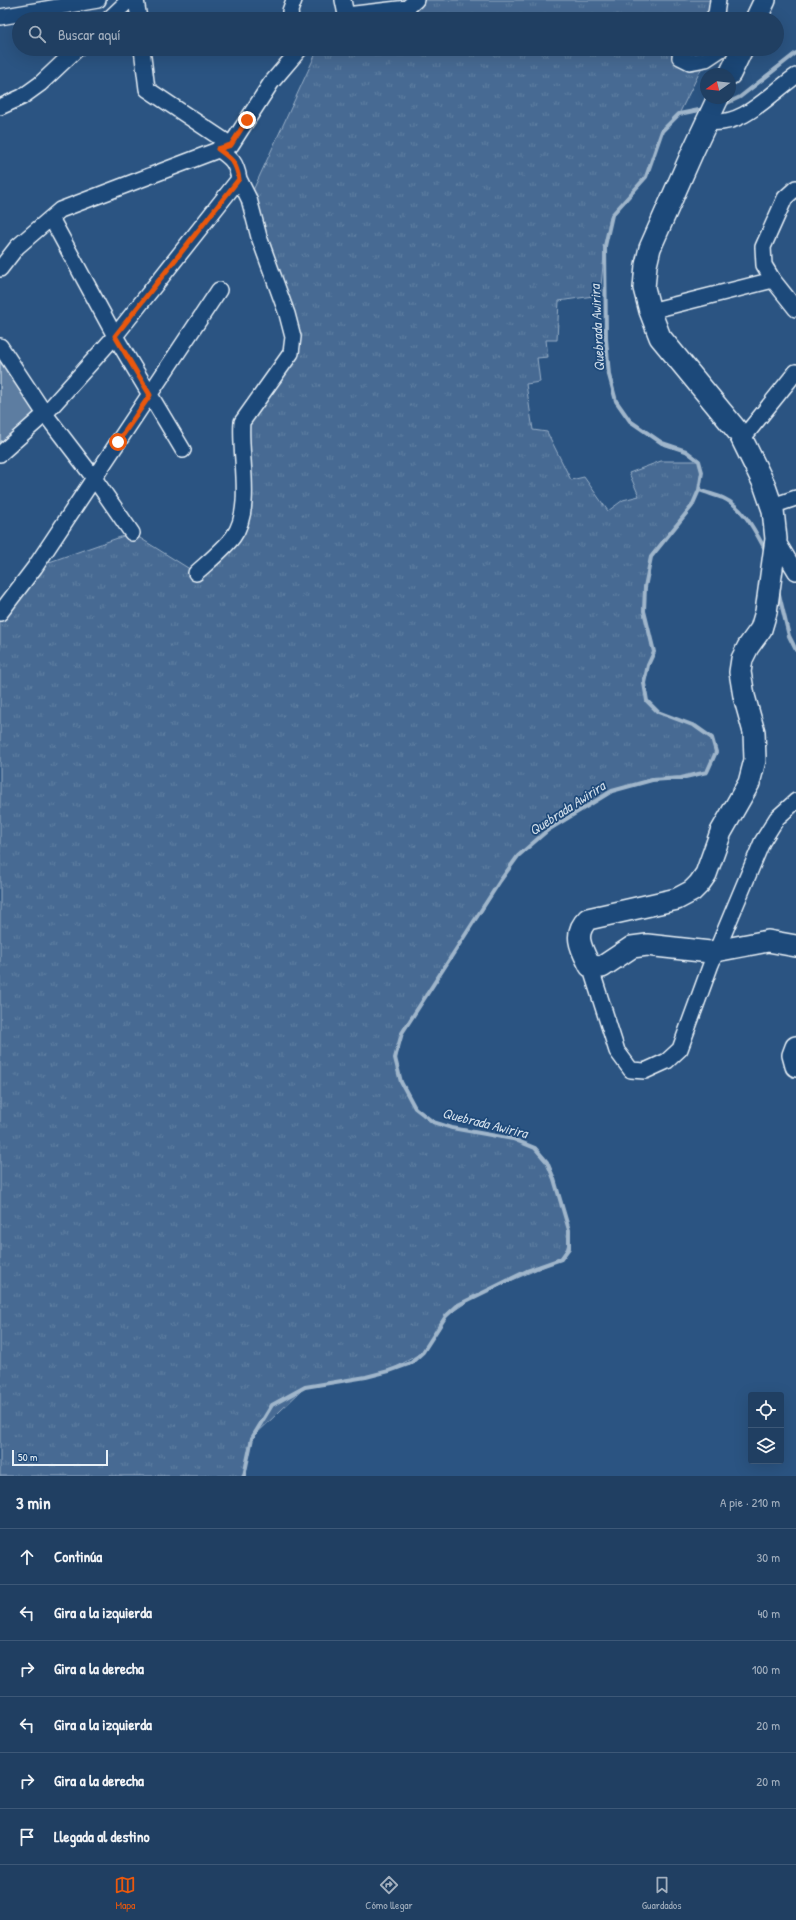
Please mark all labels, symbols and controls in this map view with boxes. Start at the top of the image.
search box [12,12,784,56]
icon: search [26,23,48,45]
text: Buscar aquí [58,24,121,45]
north arrow [700,68,736,104]
route end [238,111,256,129]
water label: Quebrada Awirira [585,283,608,372]
route start [109,433,127,451]
water label: Quebrada Awirira [525,775,610,839]
water label: Quebrada Awirira [441,1103,531,1143]
map controls [748,1392,784,1464]
button: locate [748,1392,784,1428]
button: layers [748,1428,784,1464]
scale bar [12,1448,108,1467]
text: 50 m [18,1450,38,1464]
text: 3 min [16,1491,51,1514]
text: A pie · 210 m [720,1493,780,1511]
icon: ahead [16,1546,38,1568]
text: Continúa [54,1546,102,1567]
text: 30 m [757,1548,780,1566]
icon: left [16,1602,38,1624]
text: Gira a la izquierda [54,1602,152,1623]
text: 40 m [757,1604,780,1622]
icon: right [16,1658,38,1680]
text: Gira a la derecha [54,1658,144,1679]
text: 100 m [752,1660,780,1678]
icon: left [16,1714,38,1736]
text: Gira a la izquierda [54,1714,152,1735]
text: 20 m [756,1716,780,1734]
icon: right [16,1770,38,1792]
text: Gira a la derecha [54,1770,144,1791]
text: 20 m [756,1772,780,1790]
icon: arrive [16,1826,38,1848]
text: Llegada al destino [54,1826,150,1847]
tab: Mapa [114,1874,136,1912]
tab: Cómo llegar [365,1874,413,1912]
tab: Guardados [642,1874,682,1912]

